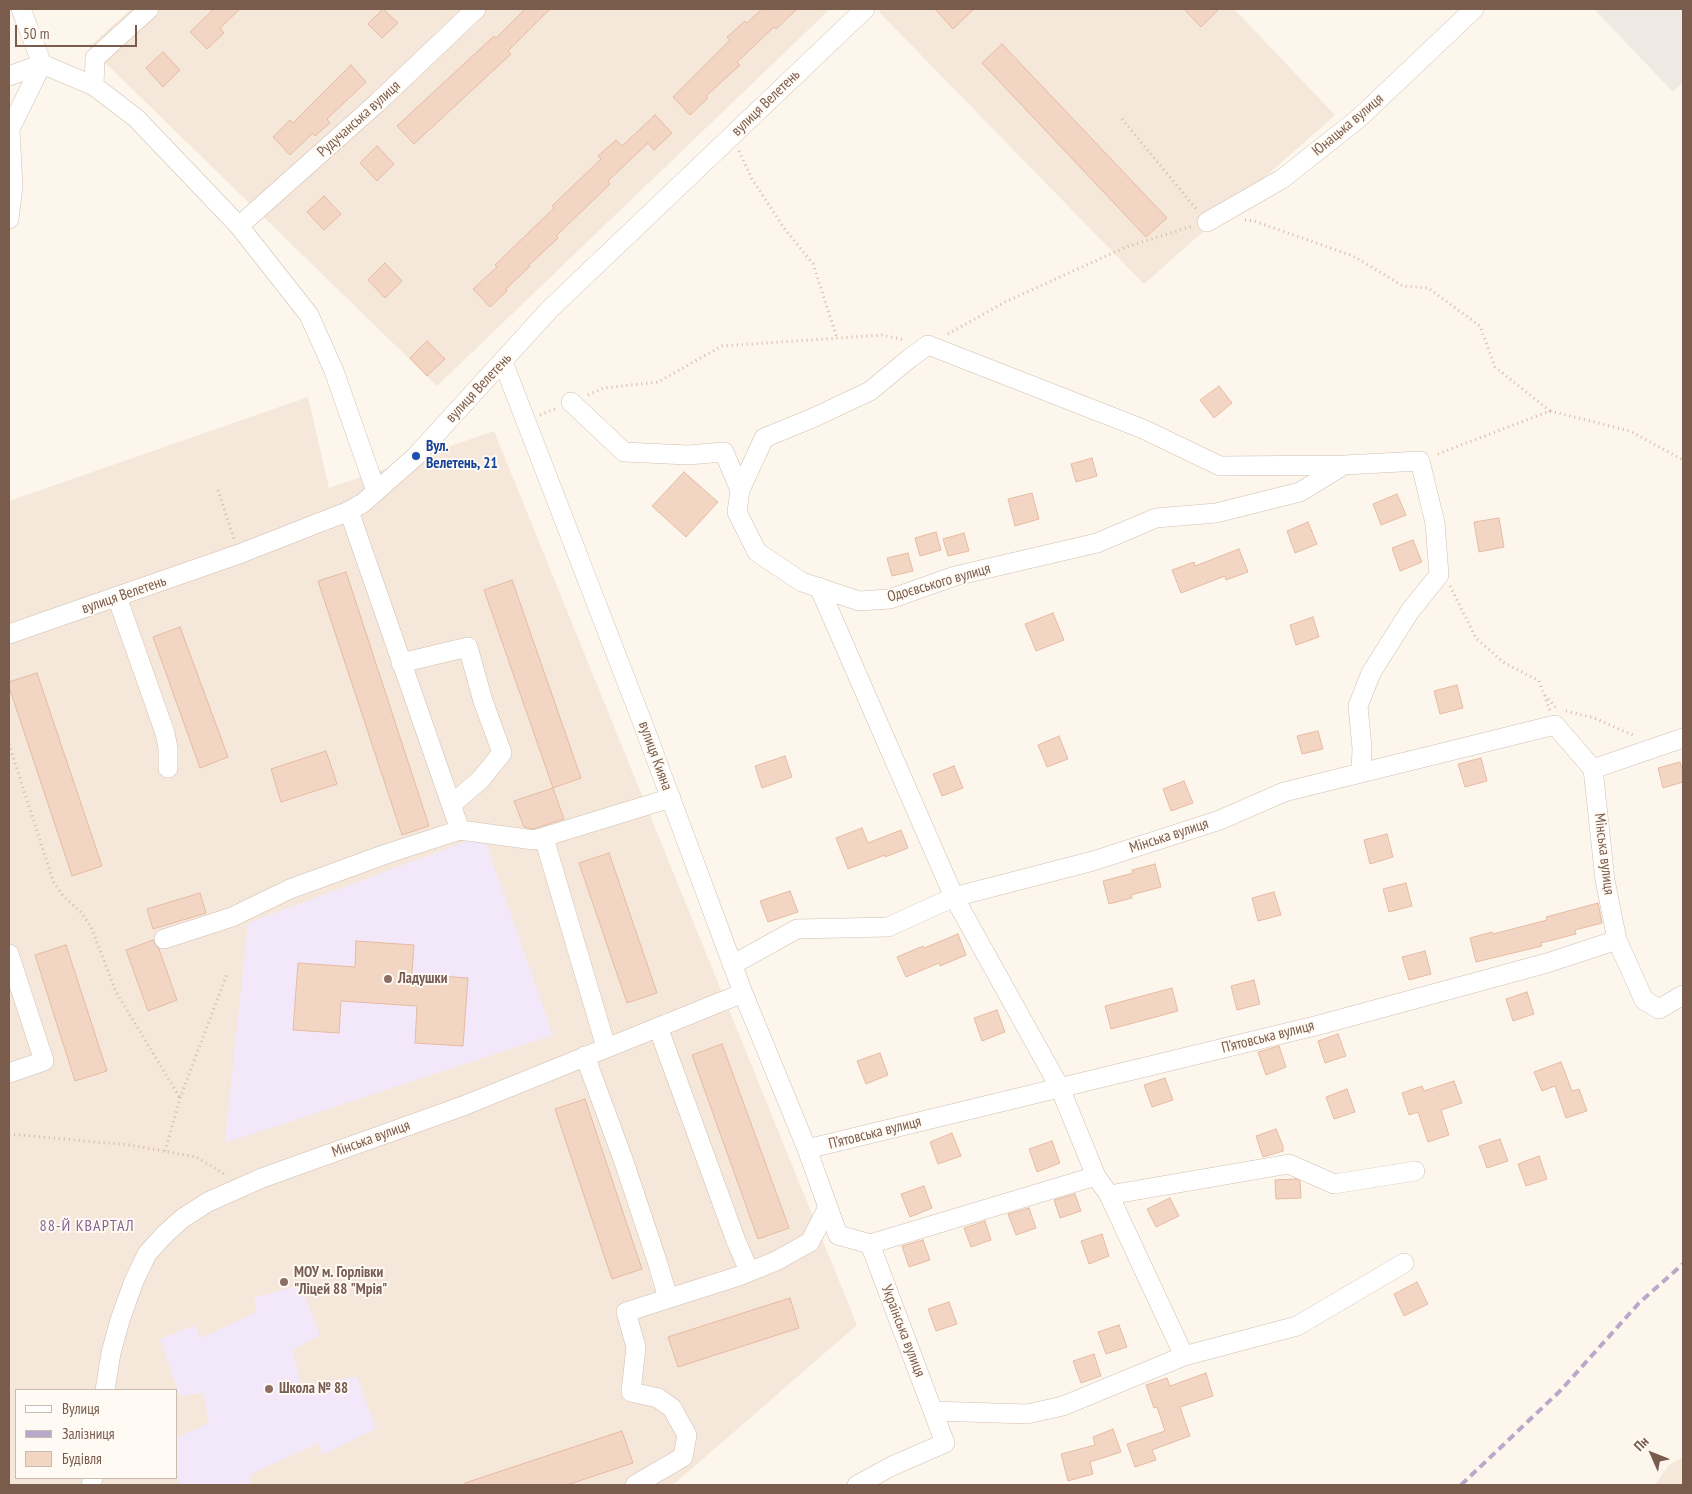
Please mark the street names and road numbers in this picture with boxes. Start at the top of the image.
street label: вулиця Велетень [728,66,804,140]
street label: Рудучанська вулиця [314,77,404,161]
street label: Юнацька вулиця [1309,90,1387,160]
street label: вулиця Велетень [442,350,516,426]
street label: Одоєвського вулиця [885,560,993,606]
street label: вулиця Велетень [79,572,169,618]
street label: вулиця Кияна [634,719,676,793]
street label: Мінська вулиця [1590,812,1618,896]
street label: Мінська вулиця [1127,815,1211,857]
street label: П’ятовська вулиця [1220,1017,1316,1057]
street label: П’ятовська вулиця [827,1113,923,1153]
street label: Мінська вулиця [329,1117,413,1161]
street label: Українська вулиця [877,1282,929,1380]

